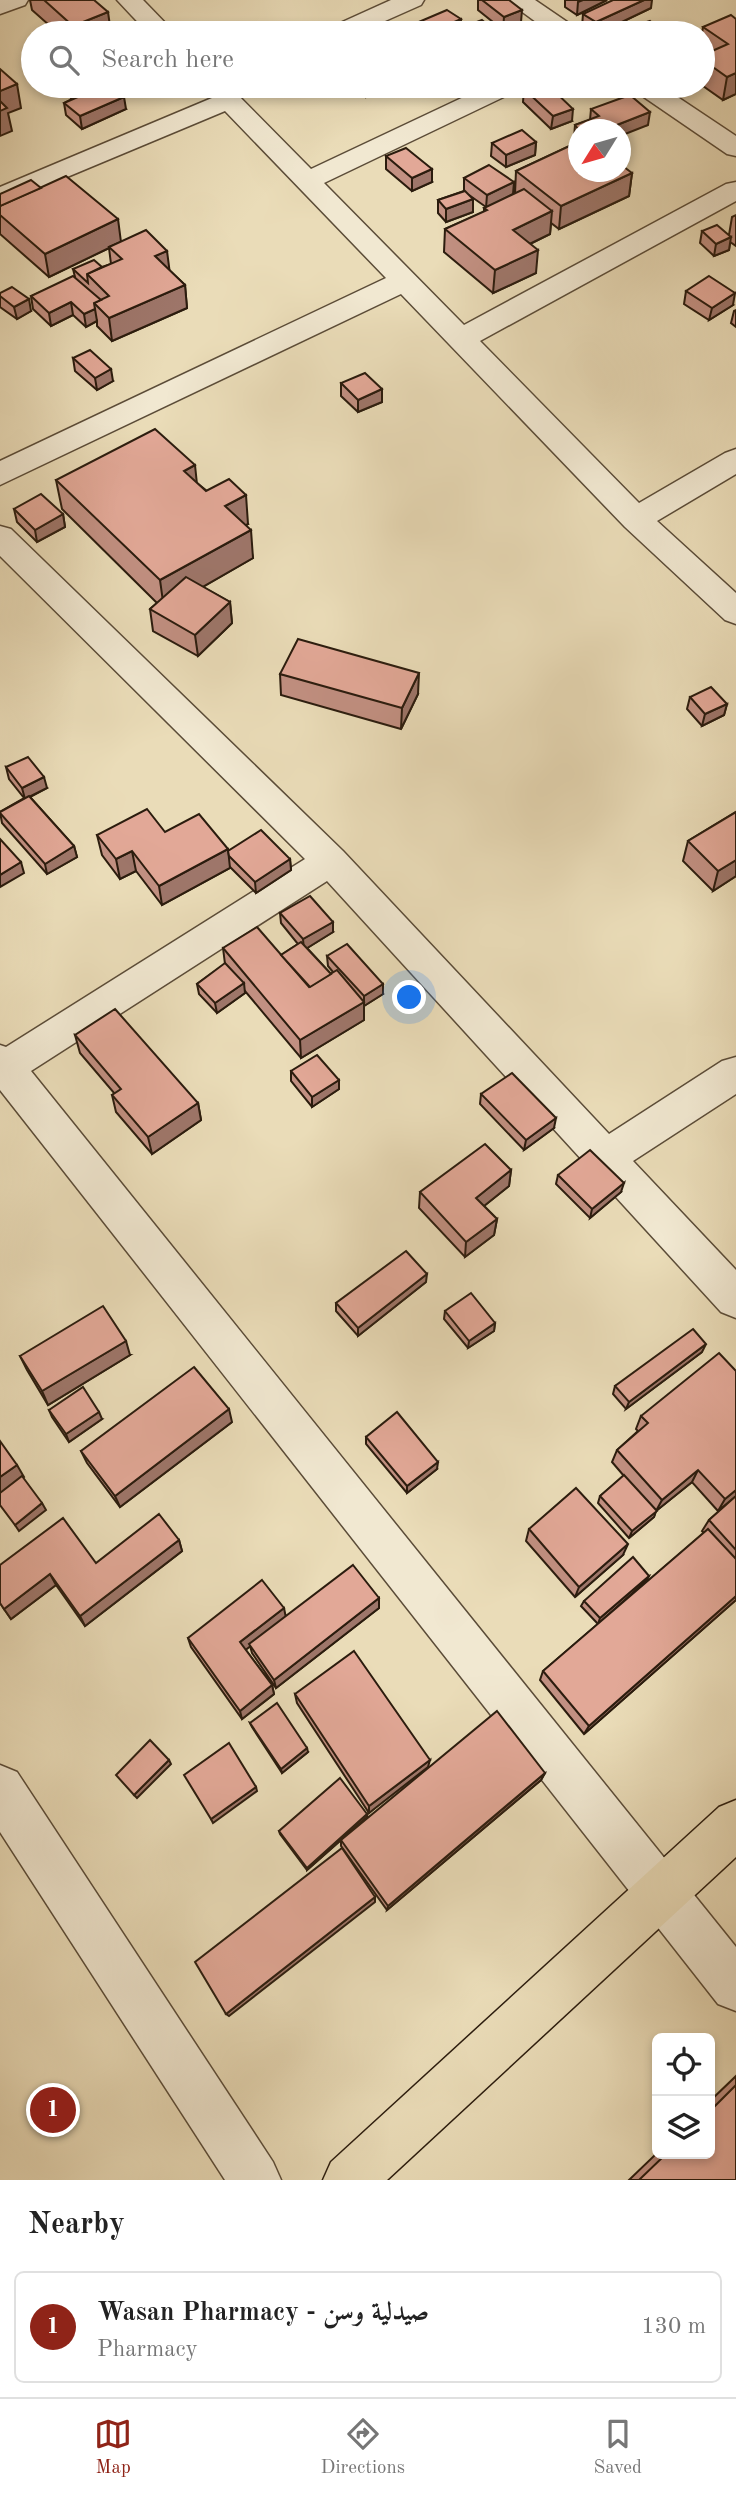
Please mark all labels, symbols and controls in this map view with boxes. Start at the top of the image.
search box [21,21,715,98]
icon: search [45,41,83,79]
text: Search here [101,47,234,73]
north arrow [568,119,631,182]
your location [392,980,426,1014]
map controls [652,2033,715,2159]
button: locate [652,2033,715,2096]
pin: 1 [30,2084,76,2136]
button: layers [652,2096,715,2159]
text: Nearby [28,2210,125,2240]
text: Wasan Pharmacy - صيدلية وسن [97,2300,429,2326]
text: 1 [46,2315,60,2338]
text: 130 m [641,2315,706,2338]
text: Pharmacy [97,2338,198,2361]
tab: Map [94,2415,132,2480]
tab: Directions [321,2415,405,2480]
tab: Saved [593,2415,642,2480]

